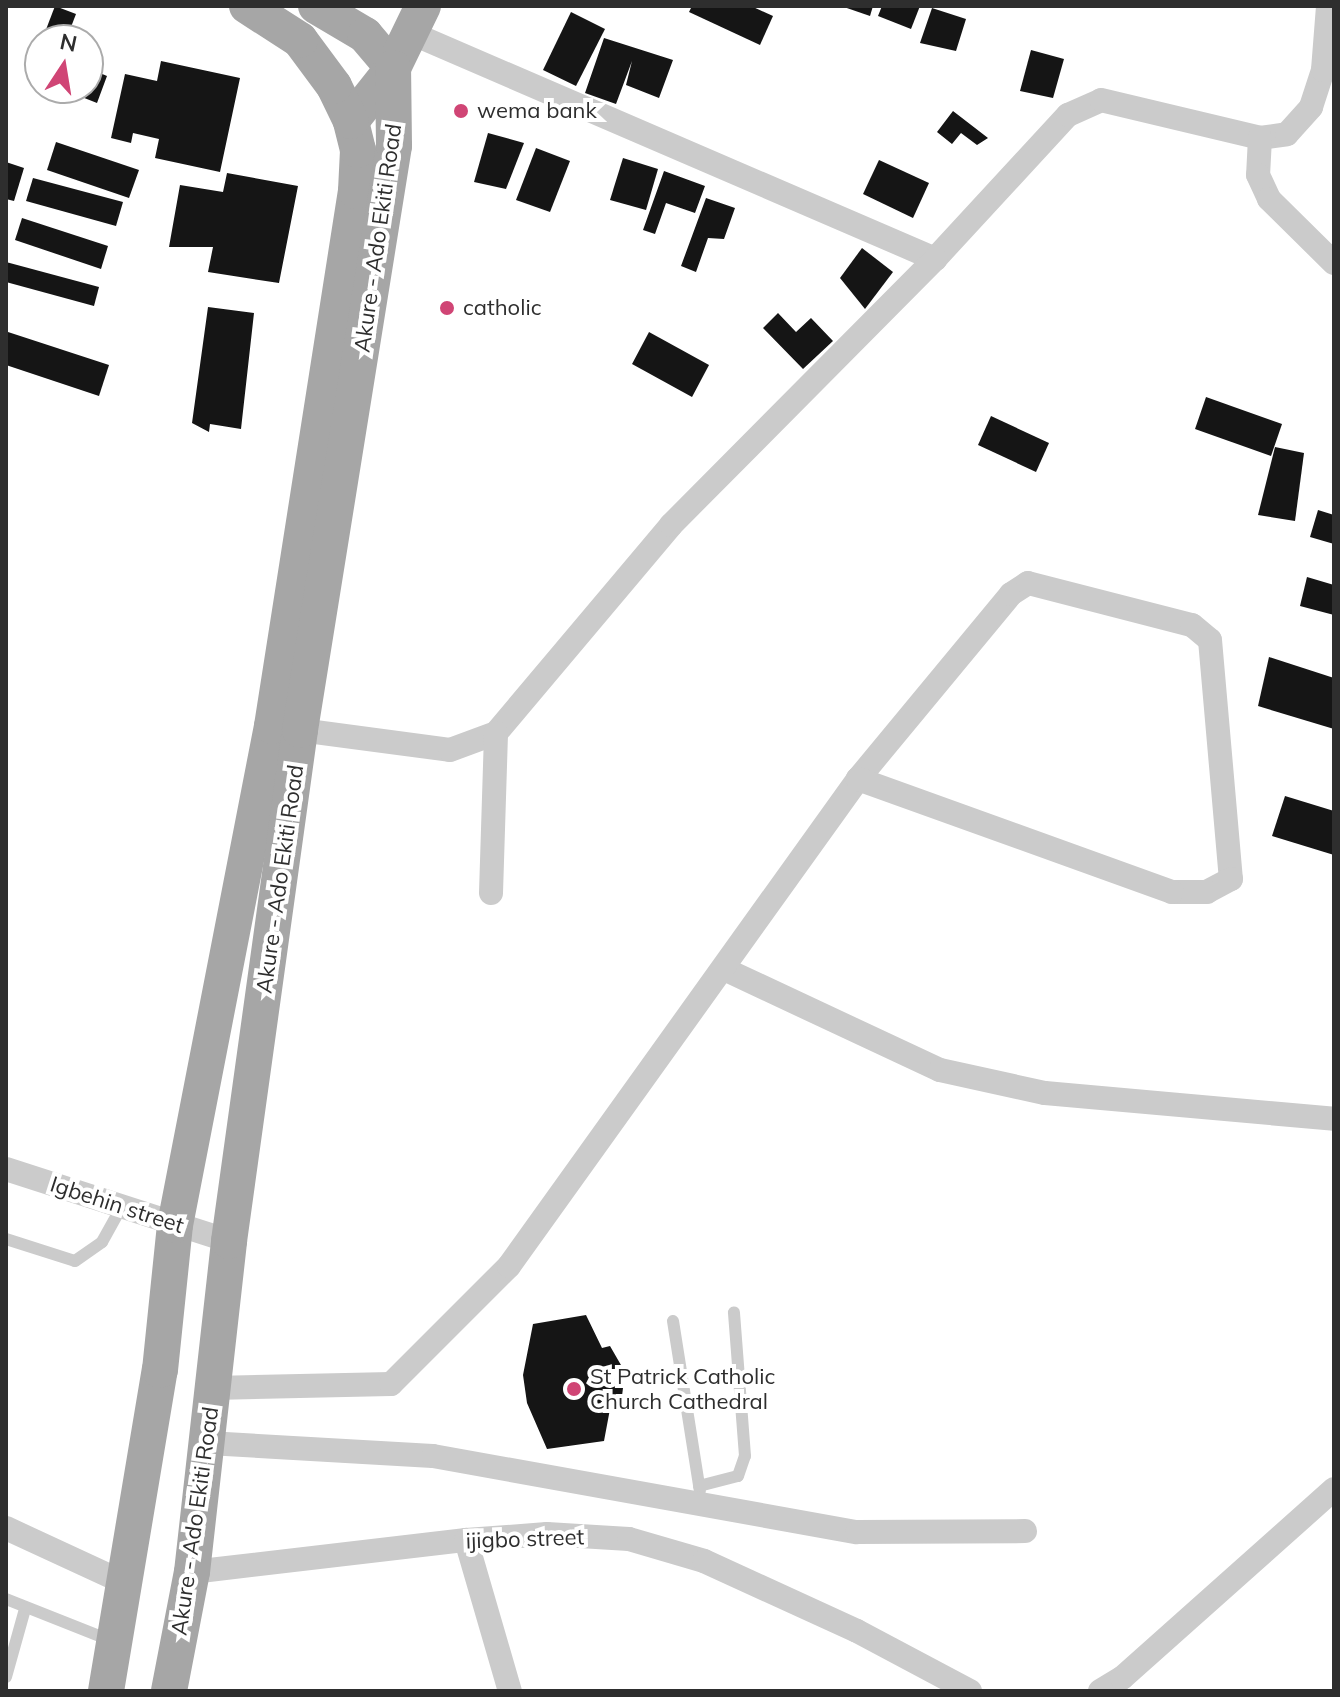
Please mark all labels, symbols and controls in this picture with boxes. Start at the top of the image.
north arrow [24,24,104,104]
text: N [58,27,80,58]
place label: wema bank [477,98,597,124]
marker: wema bank [452,102,470,120]
street label: Akure - Ado Ekiti Road [349,122,407,354]
place label: catholic [463,295,542,321]
marker: catholic [438,299,456,317]
street label: Akure - Ado Ekiti Road [251,763,309,995]
street label: Igbehin street [47,1171,187,1239]
place label: St Patrick Catholic Church Cathedral [590,1363,775,1414]
marker: St Patrick Catholic Church Cathedral [565,1380,583,1398]
street label: Akure - Ado Ekiti Road [166,1405,224,1637]
street label: ijigbo street [465,1524,585,1554]

